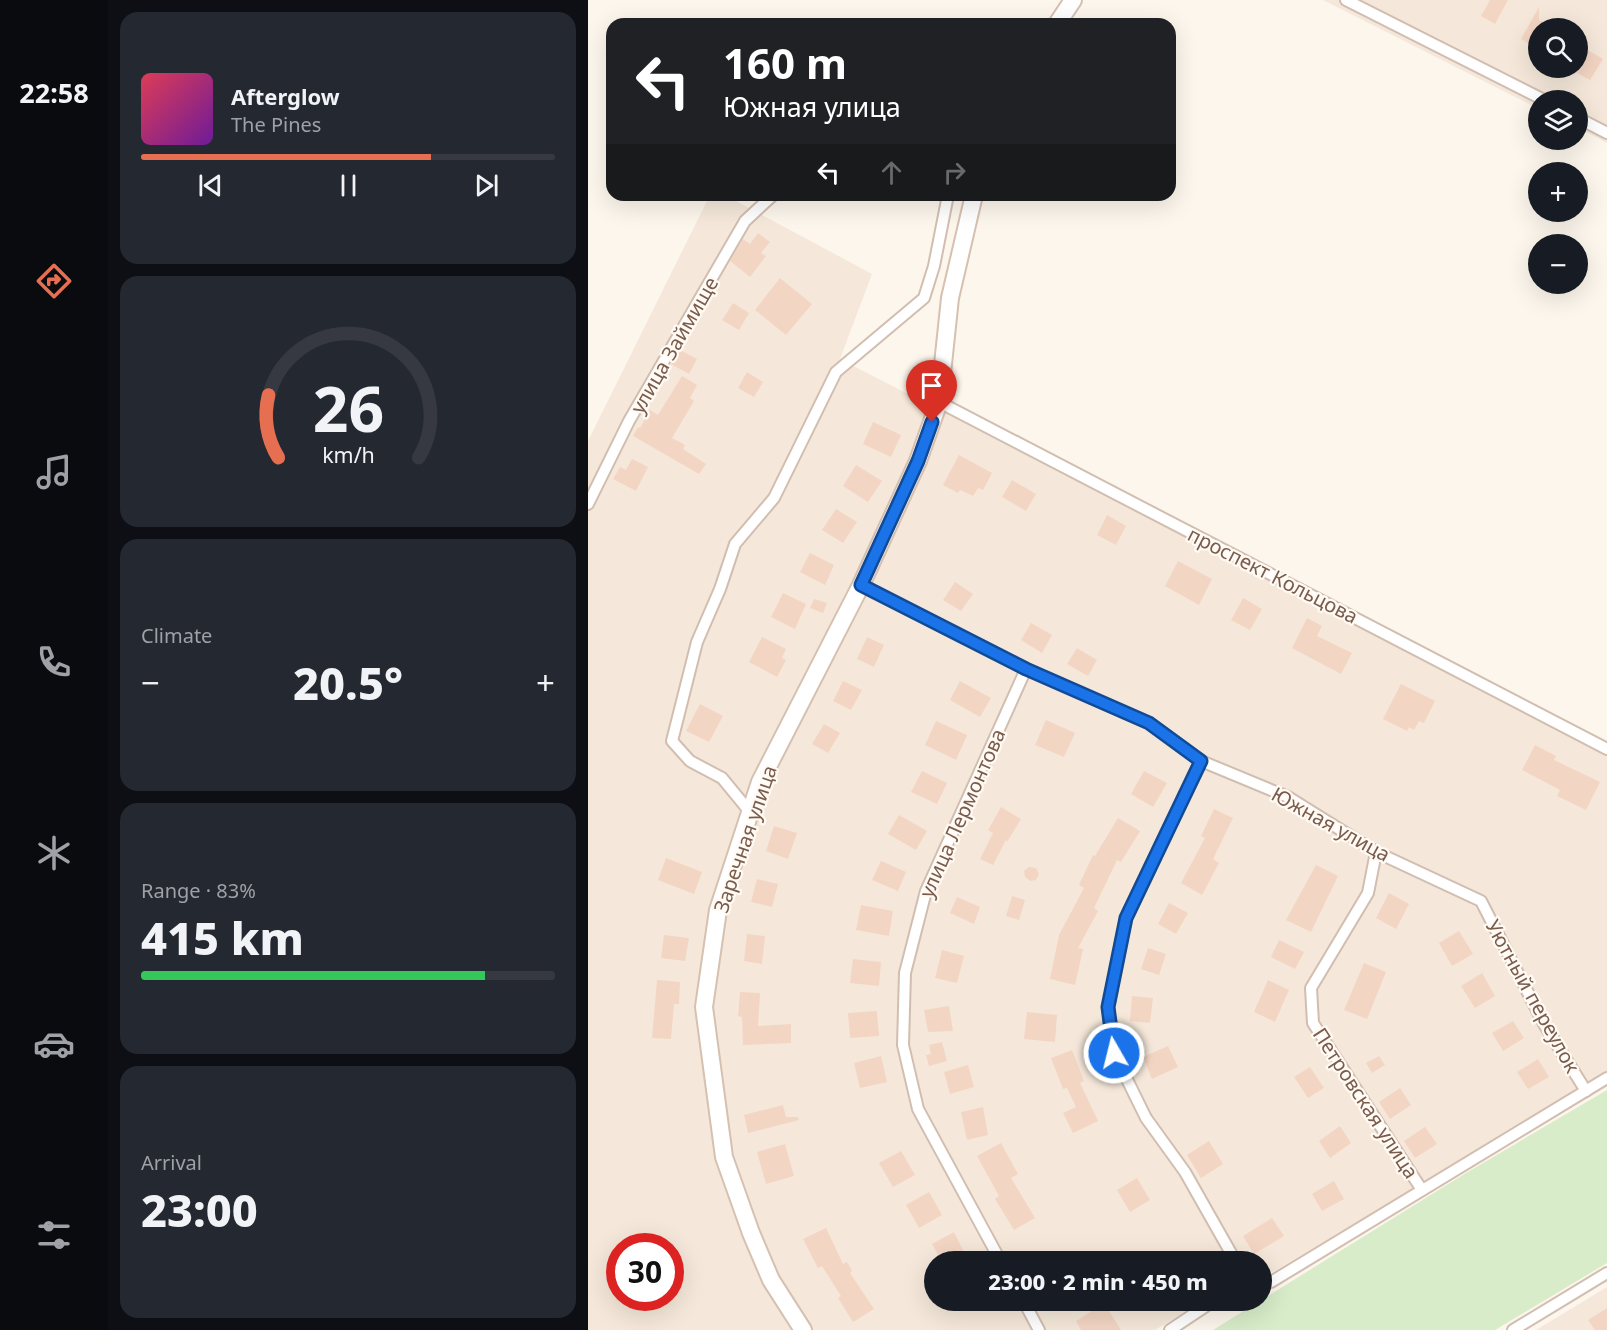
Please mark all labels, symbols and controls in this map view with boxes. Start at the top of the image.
map controls [1528,18,1588,294]
button: search [1528,18,1588,78]
text: 160 m [723,34,847,91]
icon: left [624,42,702,120]
text: 22:58 [19,74,89,111]
text: Afterglow [231,81,340,111]
text: Южная улица [723,88,901,125]
button: layers [1528,90,1588,150]
text: The Pines [231,111,321,138]
icon: left [812,156,845,189]
icon: ahead [875,156,908,189]
icon: right [938,156,971,189]
button: + [1528,162,1588,222]
icon: previous [194,169,227,202]
icon: pause [332,169,365,202]
icon: next [470,169,503,202]
button: − [1528,234,1588,294]
icon: directions [33,260,75,302]
street label: улица Займище [624,272,724,418]
pin [906,360,957,422]
text: 26 [312,366,384,451]
icon: arrive [915,369,948,402]
text: km/h [322,441,374,470]
icon: music [33,451,75,493]
street label: проспект Кольцова [1183,520,1363,630]
text: Climate [141,622,212,649]
icon: phone [33,641,75,683]
text: 20.5° [293,652,403,713]
text: − [141,660,160,705]
text: + [536,660,555,705]
street label: улица Лермонтова [913,724,1011,902]
street label: Заречная улица [707,762,783,916]
street label: Южная улица [1267,780,1395,868]
icon: climate [33,832,75,874]
text: Range · 83% [141,877,256,904]
text: 415 km [141,907,304,968]
street label: Уютный переулок [1480,914,1587,1078]
position arrow [1082,1021,1146,1085]
street label: Петровская улица [1307,1022,1425,1184]
icon: car [33,1023,75,1065]
text: Arrival [141,1149,202,1176]
text: 23:00 [141,1179,258,1240]
icon: filters [33,1214,75,1256]
speed limit sign: 30 [606,1233,684,1311]
text: 23:00 · 2 min · 450 m [988,1266,1208,1296]

